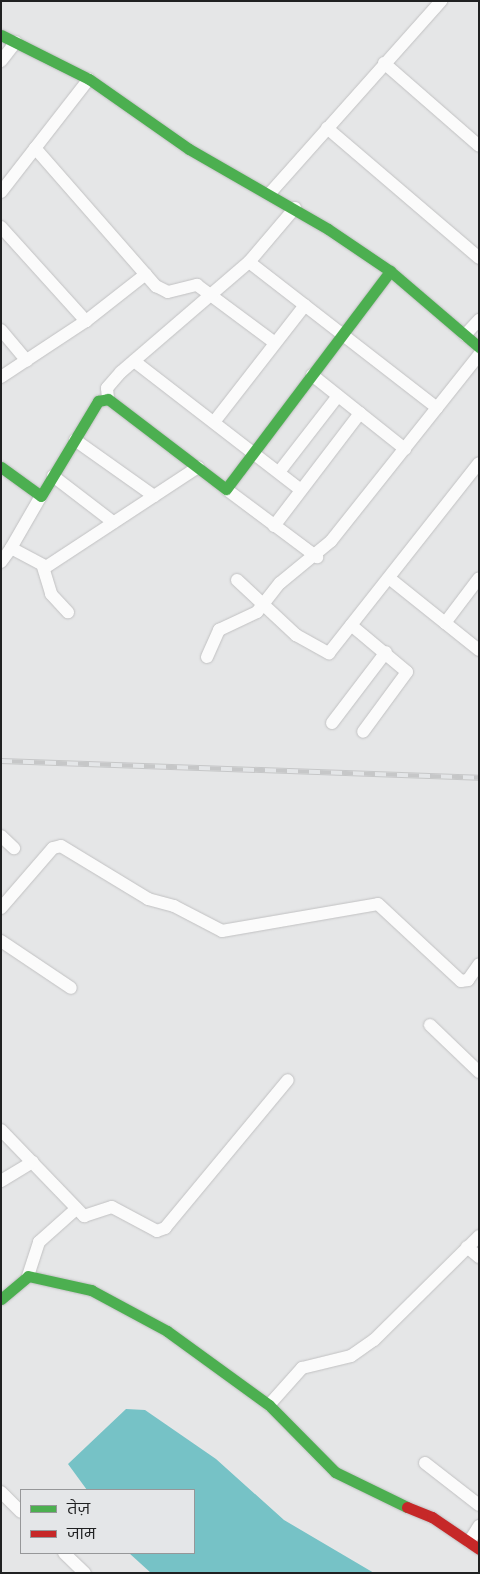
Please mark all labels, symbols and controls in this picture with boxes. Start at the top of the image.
legend [20,1489,195,1554]
text: तेज़ [67,1498,90,1519]
text: जाम [67,1523,96,1544]

